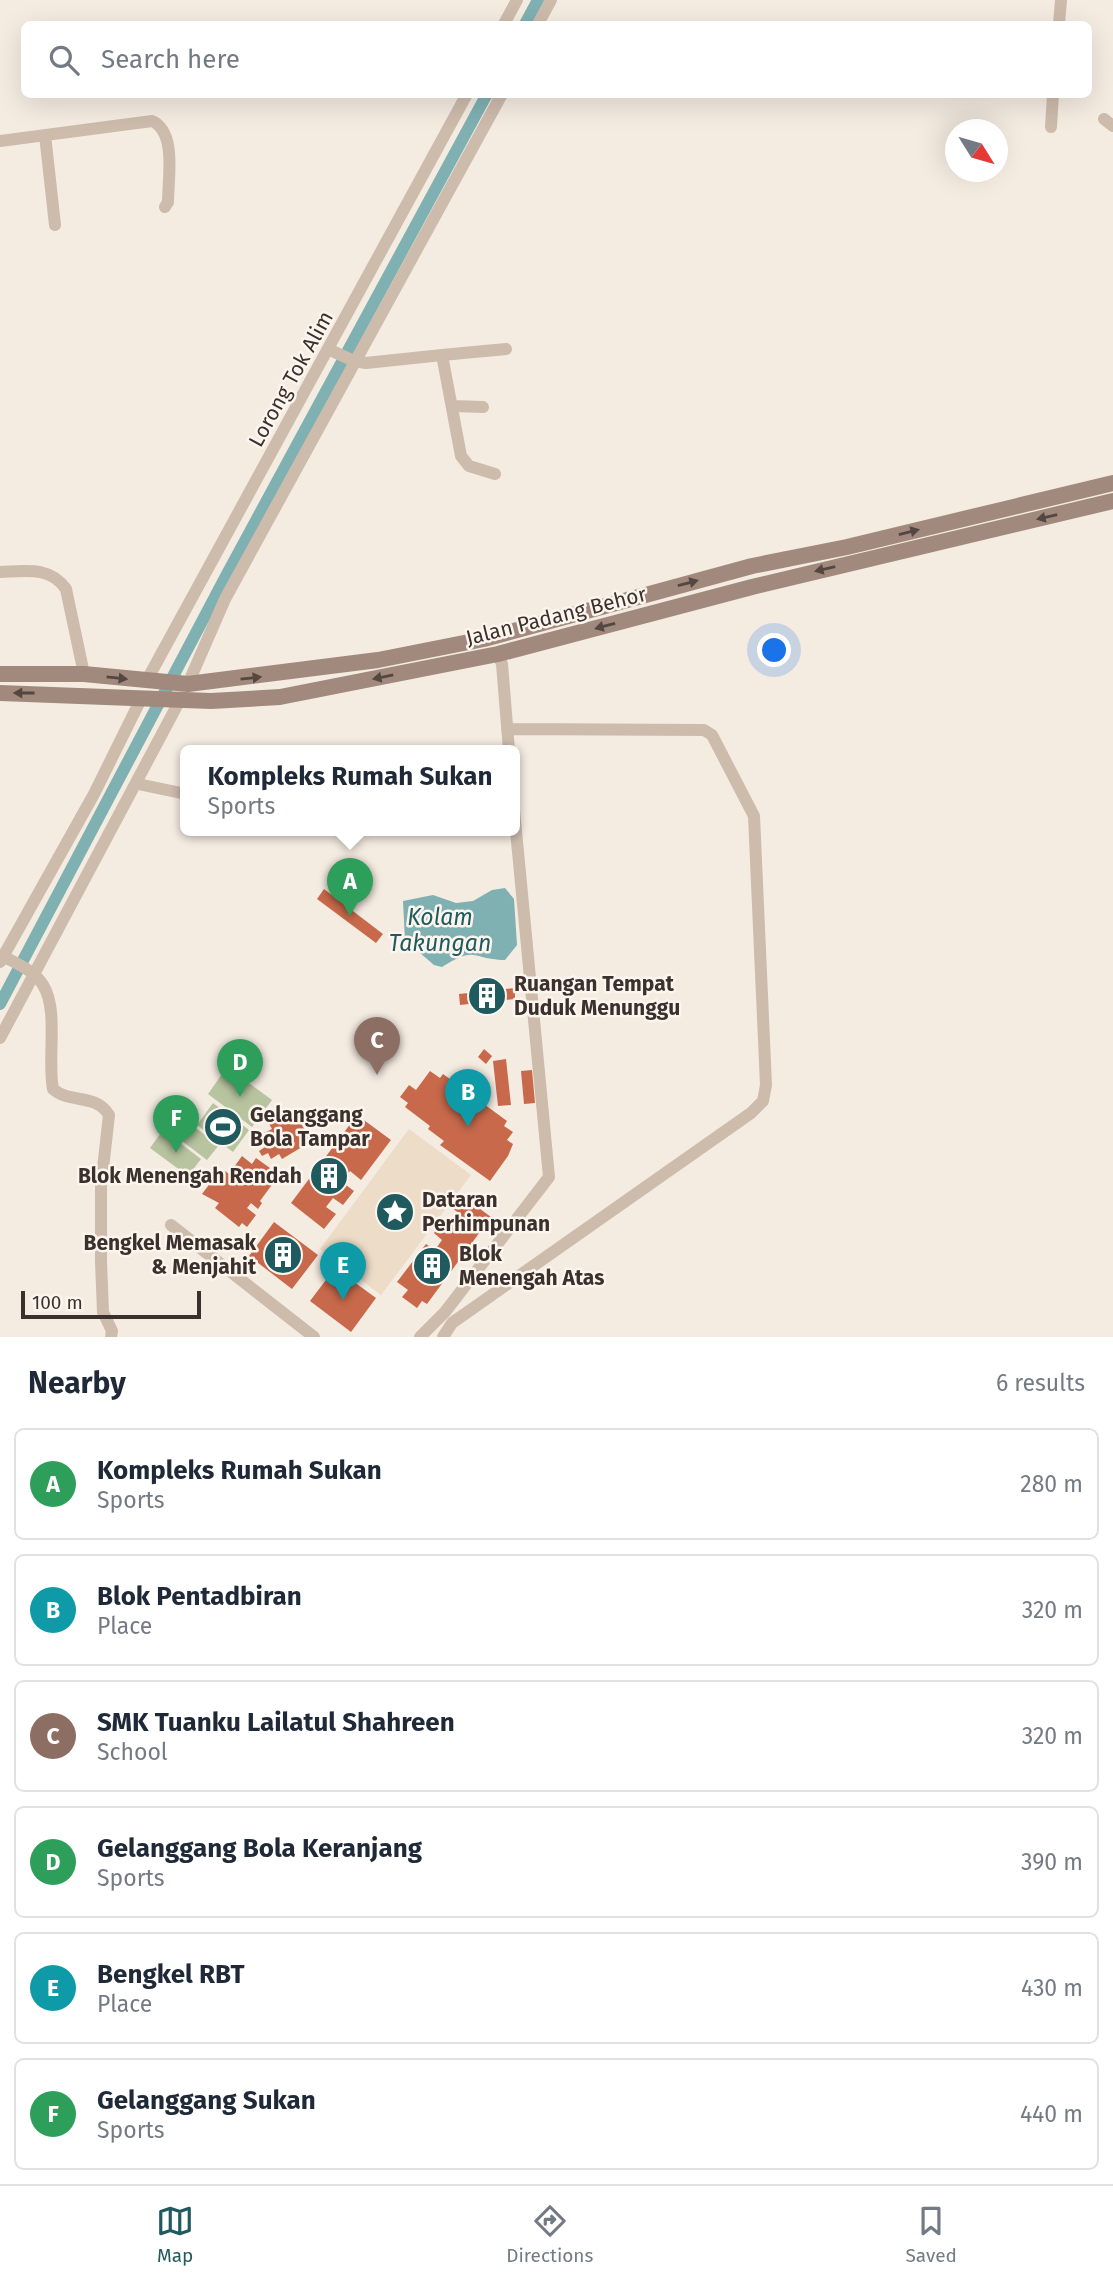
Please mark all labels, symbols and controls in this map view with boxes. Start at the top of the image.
search box [21,21,1092,98]
icon: search [45,41,83,79]
text: Search here [101,44,240,75]
north arrow [945,119,1008,182]
street label: Lorong Tok Alim [243,307,339,451]
one-way arrow [1036,511,1058,522]
one-way arrow [899,526,921,537]
one-way arrow [814,564,836,575]
one-way arrow [677,577,699,588]
street label: Jalan Padang Behor [463,581,649,651]
one-way arrow [594,621,615,631]
your location [757,633,791,667]
one-way arrow [106,672,128,683]
one-way arrow [240,672,262,683]
one-way arrow [372,672,394,683]
one-way arrow [13,687,35,699]
popup [180,745,520,836]
text: Kompleks Rumah Sukan [208,761,492,792]
text: Sports [208,792,275,820]
pin: A [327,858,373,916]
water label: Kolam Takungan [389,903,491,957]
place label: Ruangan Tempat Duduk Menunggu [514,971,680,1021]
building icon: Ruangan Tempat Duduk Menunggu [466,975,508,1017]
pin: C [354,1017,400,1075]
pin: D [217,1039,263,1097]
pin: B [445,1069,491,1127]
pin: F [153,1095,199,1153]
place label: Gelanggang Bola Tampar [250,1102,370,1152]
sports icon: Gelanggang Bola Tampar [202,1106,244,1148]
building icon: Blok Menengah Rendah [308,1155,350,1197]
place label: Blok Menengah Rendah [78,1163,302,1189]
place label: Dataran Perhimpunan [422,1187,550,1237]
place icon: Dataran Perhimpunan [374,1191,416,1233]
place label: Bengkel Memasak & Menjahit [83,1230,257,1280]
building icon: Bengkel Memasak & Menjahit [262,1234,304,1276]
place label: Blok Menengah Atas [459,1241,604,1291]
pin: E [320,1242,366,1300]
building icon: Blok Menengah Atas [411,1245,453,1287]
scale bar [21,1288,201,1320]
text: 100 m [32,1291,83,1314]
text: Nearby [28,1365,126,1401]
text: 6 results [996,1369,1085,1397]
text: Kompleks Rumah Sukan [97,1455,382,1486]
text: A [46,1470,60,1498]
text: 280 m [1020,1470,1083,1498]
text: Sports [97,1486,165,1514]
text: Blok Pentadbiran [97,1581,302,1612]
text: B [46,1596,60,1624]
text: 320 m [1022,1596,1083,1624]
text: Place [97,1612,152,1640]
text: SMK Tuanku Lailatul Shahreen [97,1707,455,1738]
text: C [46,1722,60,1750]
text: 320 m [1022,1722,1083,1750]
text: School [97,1738,168,1766]
text: Gelanggang Bola Keranjang [97,1833,422,1864]
text: D [46,1848,60,1876]
text: 390 m [1021,1848,1083,1876]
text: Sports [97,1864,165,1892]
text: Bengkel RBT [97,1959,245,1990]
text: E [47,1974,59,2002]
text: 430 m [1021,1974,1083,2002]
text: Place [97,1990,152,2018]
text: Gelanggang Sukan [97,2085,316,2116]
text: F [47,2100,59,2128]
text: 440 m [1020,2100,1083,2128]
text: Sports [97,2116,165,2144]
tab: Map [156,2202,194,2267]
tab: Directions [506,2202,593,2267]
tab: Saved [906,2202,957,2267]

